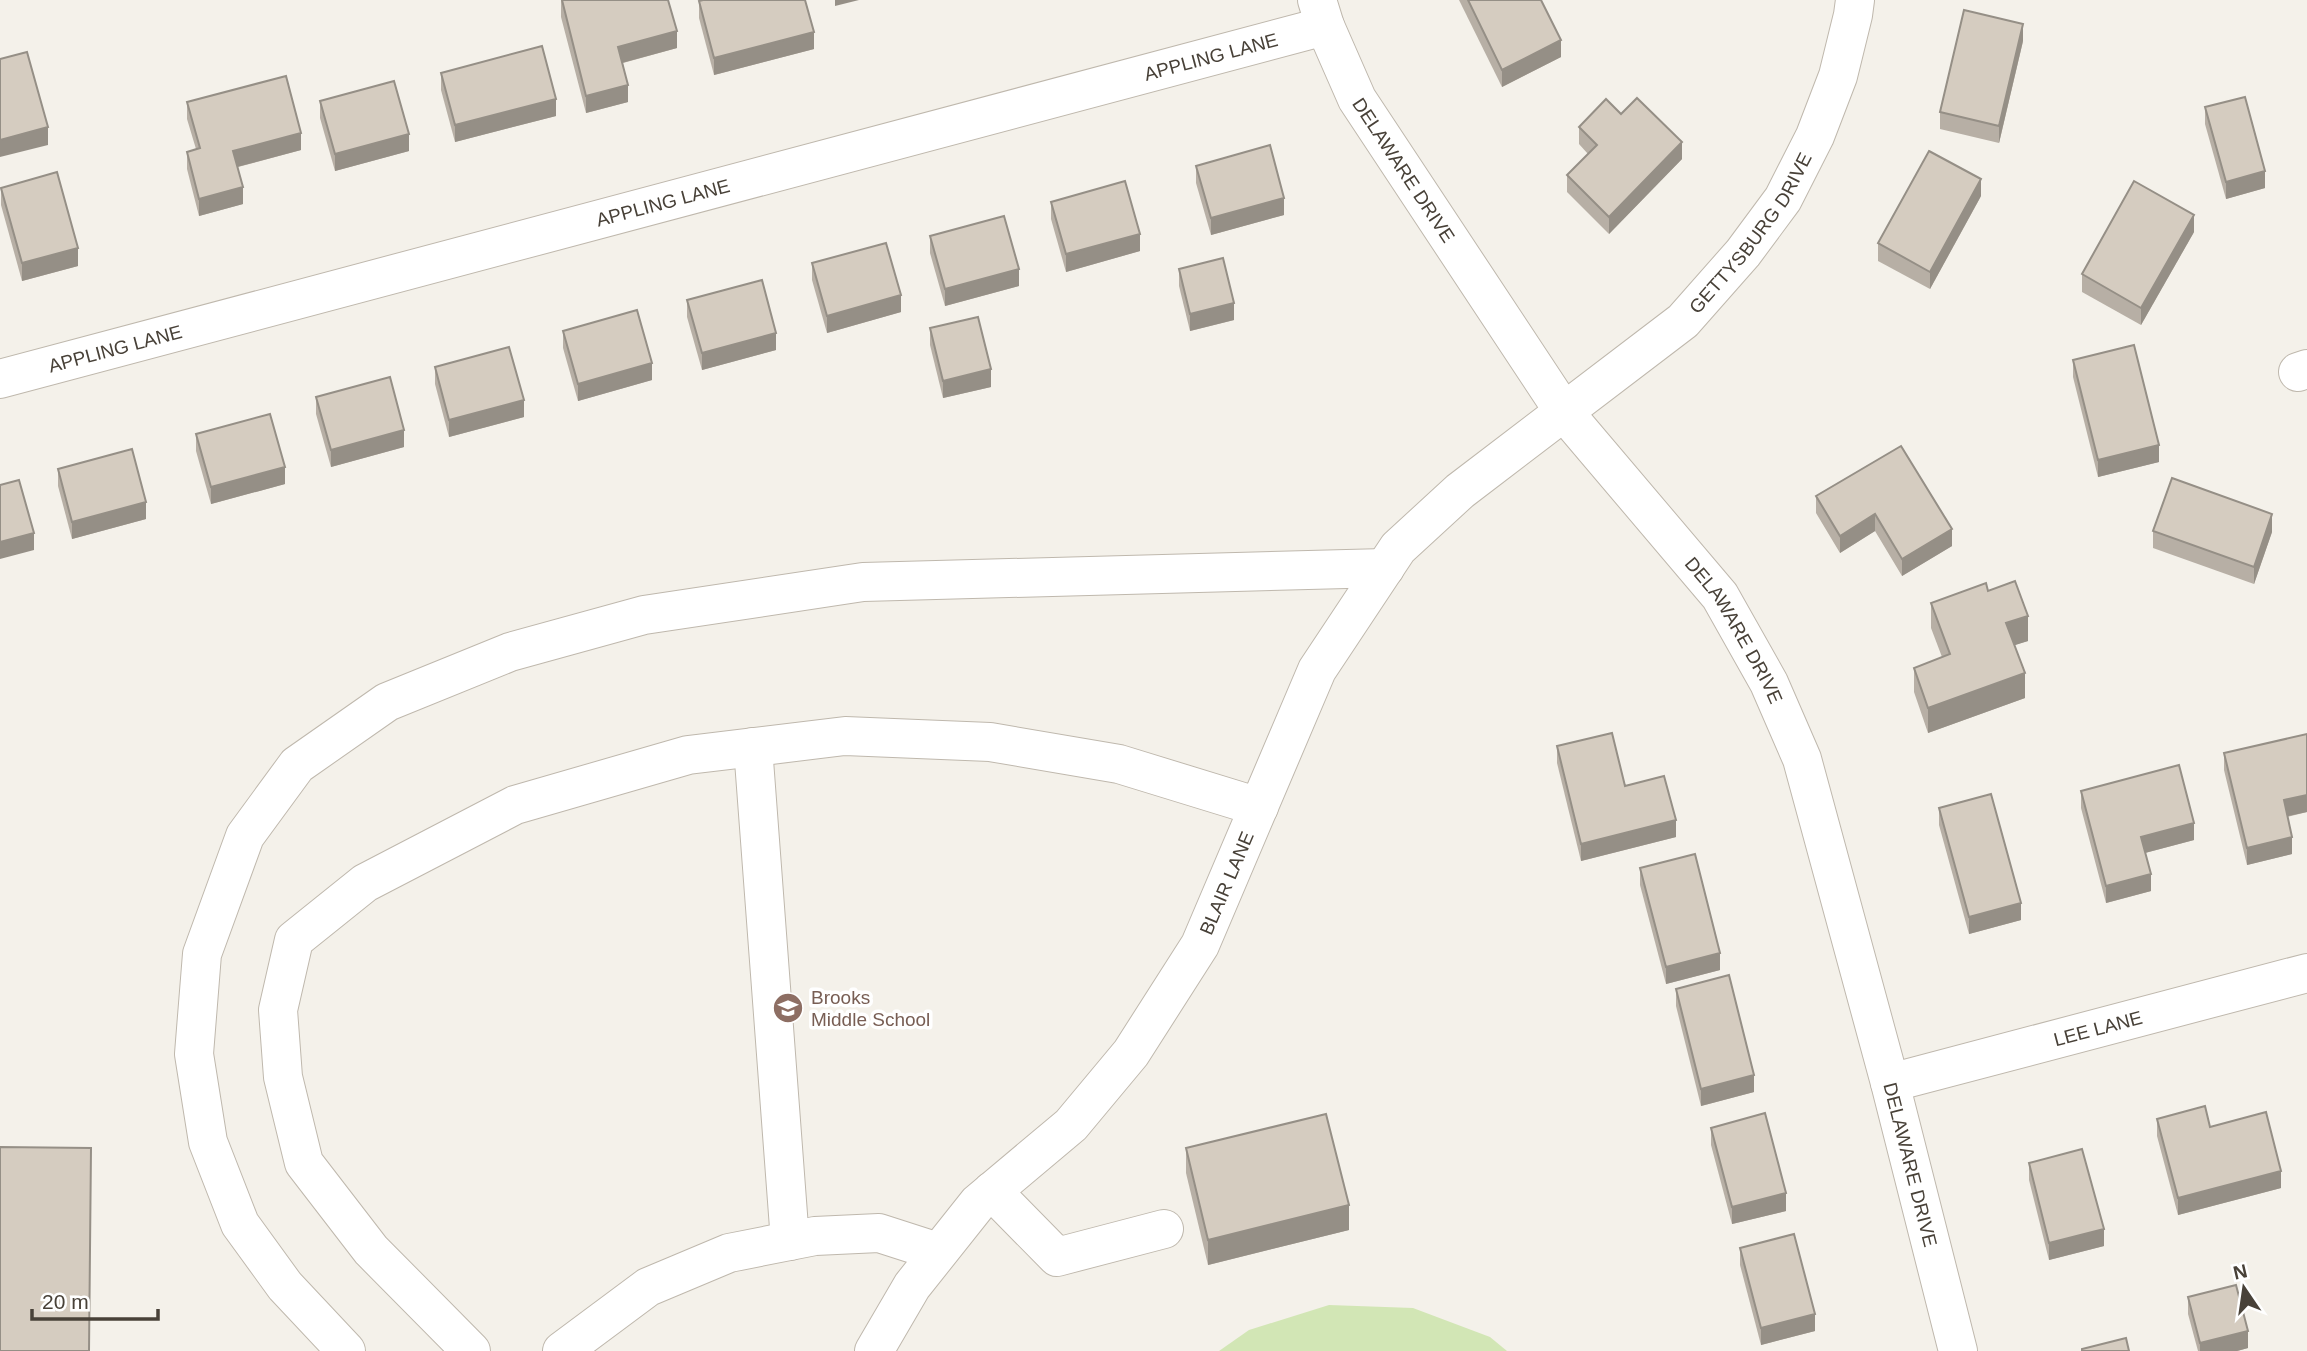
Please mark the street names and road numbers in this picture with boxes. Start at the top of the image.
street label: APPLING LANE [1142,29,1280,85]
street label: DELAWARE DRIVE [1348,94,1459,246]
street label: GETTYSBURG DRIVE [1685,149,1816,318]
street label: APPLING LANE [594,175,732,231]
street label: APPLING LANE [46,321,184,377]
street label: DELAWARE DRIVE [1681,553,1787,707]
street label: BLAIR LANE [1196,828,1258,938]
street label: LEE LANE [2051,1007,2145,1050]
street label: DELAWARE DRIVE [1879,1080,1941,1249]

